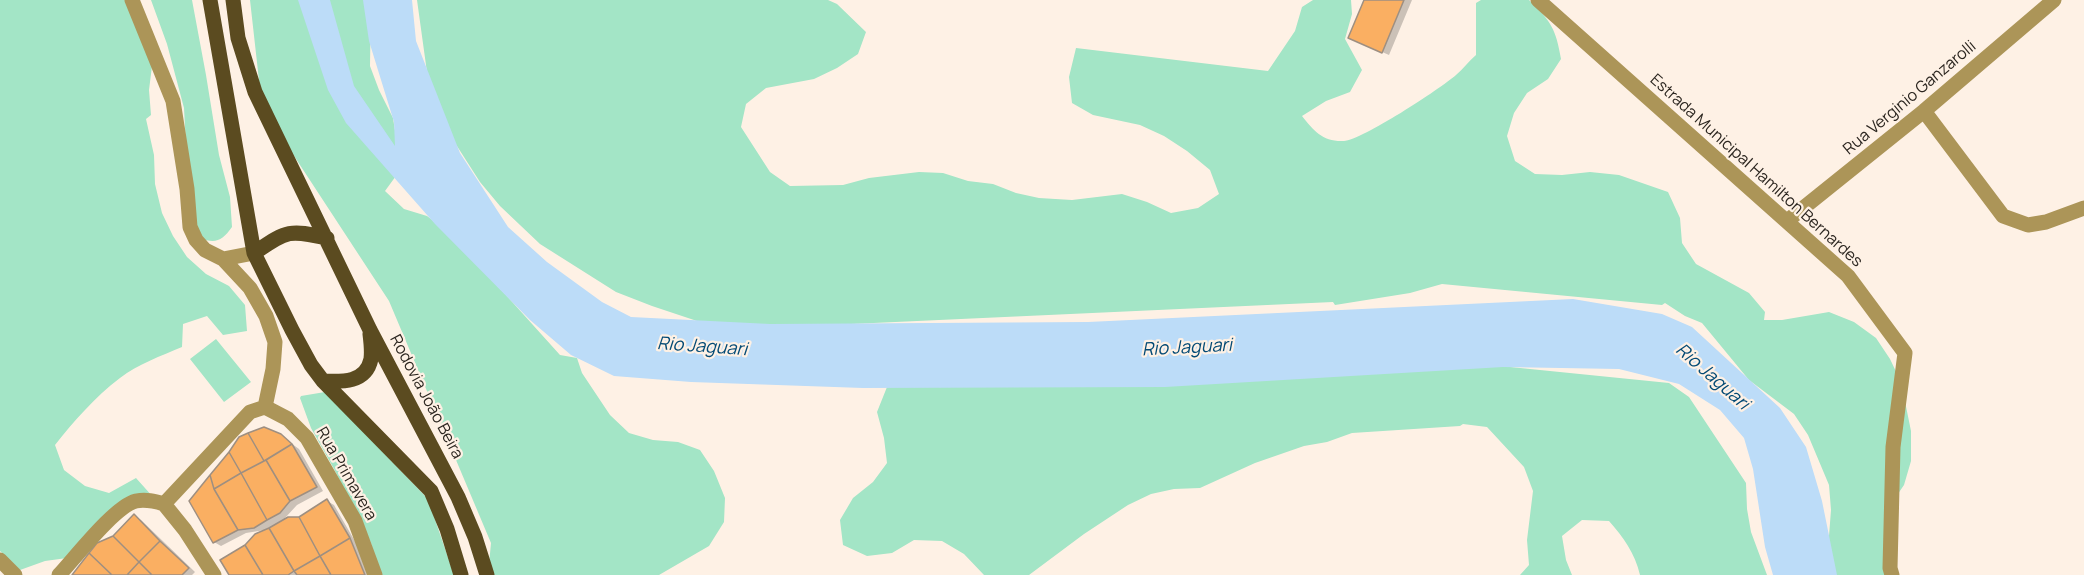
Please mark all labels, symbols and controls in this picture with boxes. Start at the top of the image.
street label: Rua Verginio Ganzarolli [1840,37,1980,159]
street label: Estrada Municipal Hamilton Bernardes [1646,71,1866,271]
street label: Rodovia João Beira [385,332,467,462]
water label: Rio Jaguari [656,333,748,361]
water label: Rio Jaguari [1141,335,1233,361]
water label: Rio Jaguari [1671,339,1753,415]
street label: Rua Primavera [312,424,380,524]

